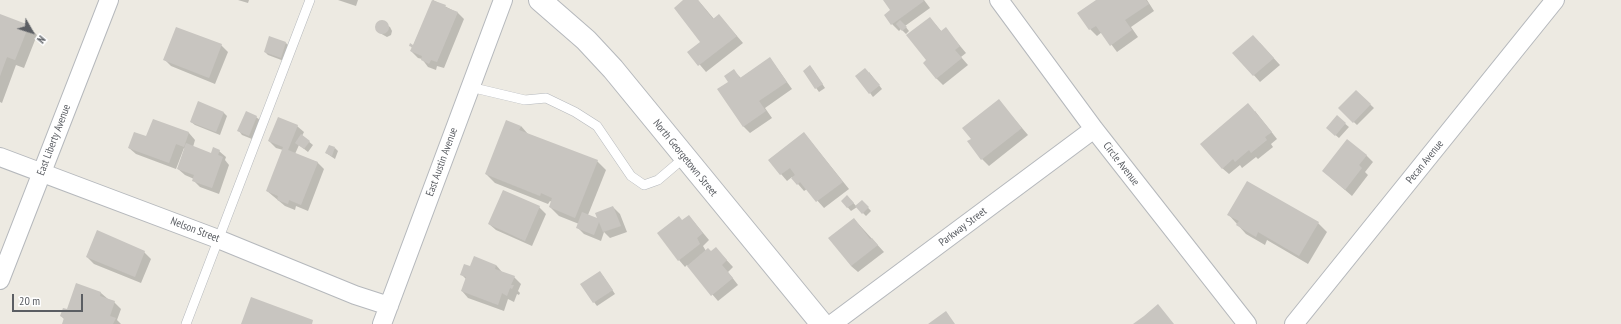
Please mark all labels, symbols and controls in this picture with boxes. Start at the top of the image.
north arrow [12,12,52,52]
text: N [34,33,49,46]
street label: East Liberty Avenue [34,103,74,177]
street label: North Georgetown Street [650,117,720,199]
street label: East Austin Avenue [423,126,461,198]
street label: Pecan Avenue [1403,137,1447,187]
street label: Circle Avenue [1100,140,1142,188]
street label: Parkway Street [936,205,990,249]
street label: Nelson Street [169,215,221,245]
scale bar [14,286,85,312]
text: 20 m [19,293,40,308]

